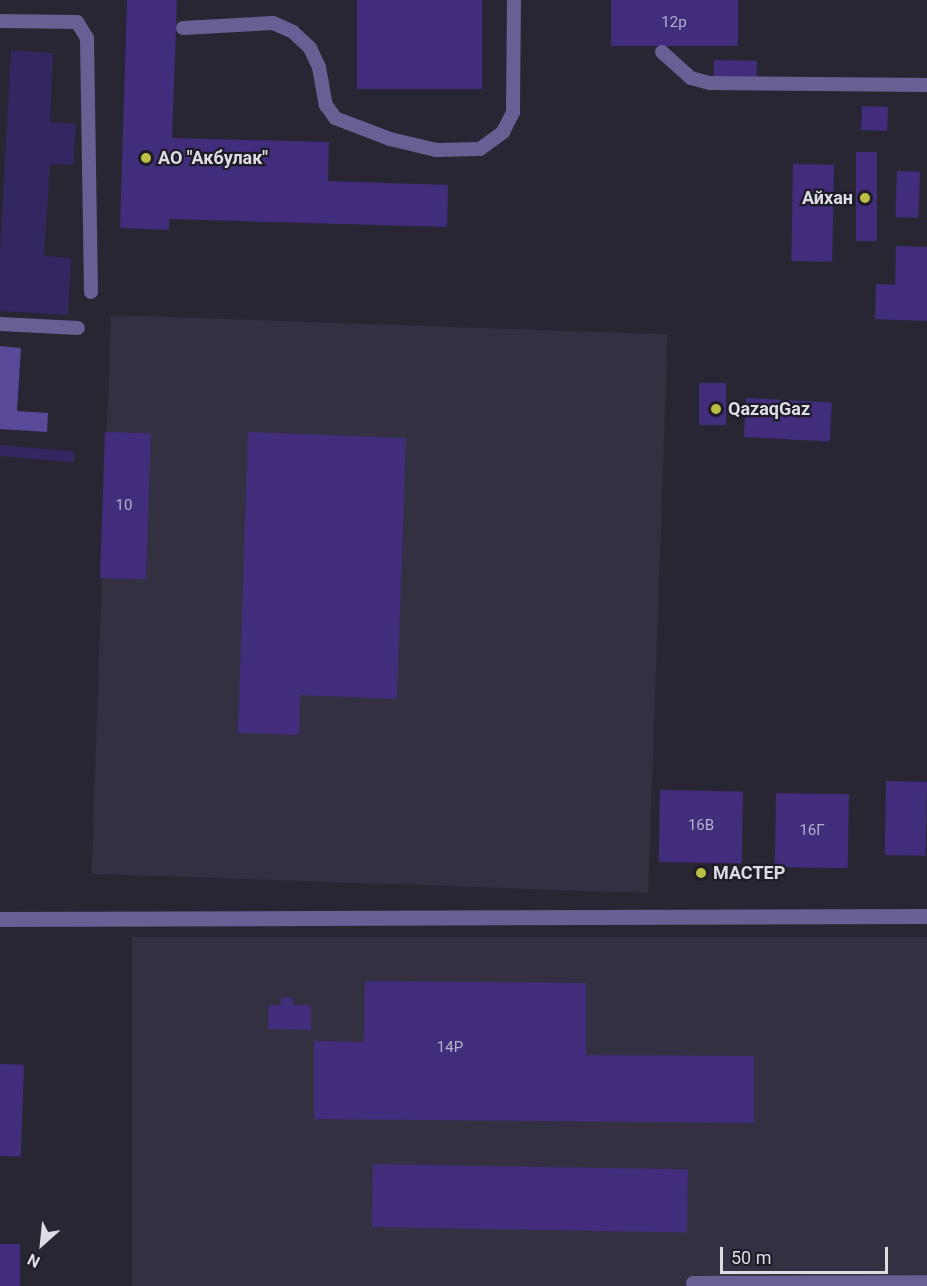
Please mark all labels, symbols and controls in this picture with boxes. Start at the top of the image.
house number: 12р [661,14,687,32]
place label: АО "Акбулак" [158,147,268,169]
marker: АО "Акбулак" [139,151,153,165]
place label: Айхан [802,187,853,209]
marker: Айхан [858,191,872,205]
place label: QazaqGaz [728,398,810,420]
marker: QazaqGaz [709,402,723,416]
house number: 10 [116,497,132,515]
house number: 16В [688,817,714,835]
house number: 16Г [799,822,825,840]
place label: МАСТЕР [713,862,785,884]
marker: МАСТЕР [694,866,708,880]
house number: 14Р [437,1039,463,1057]
north arrow [12,1214,72,1274]
scale bar [723,1235,891,1273]
text: 50 m [731,1247,771,1268]
text: N [24,1249,43,1272]

